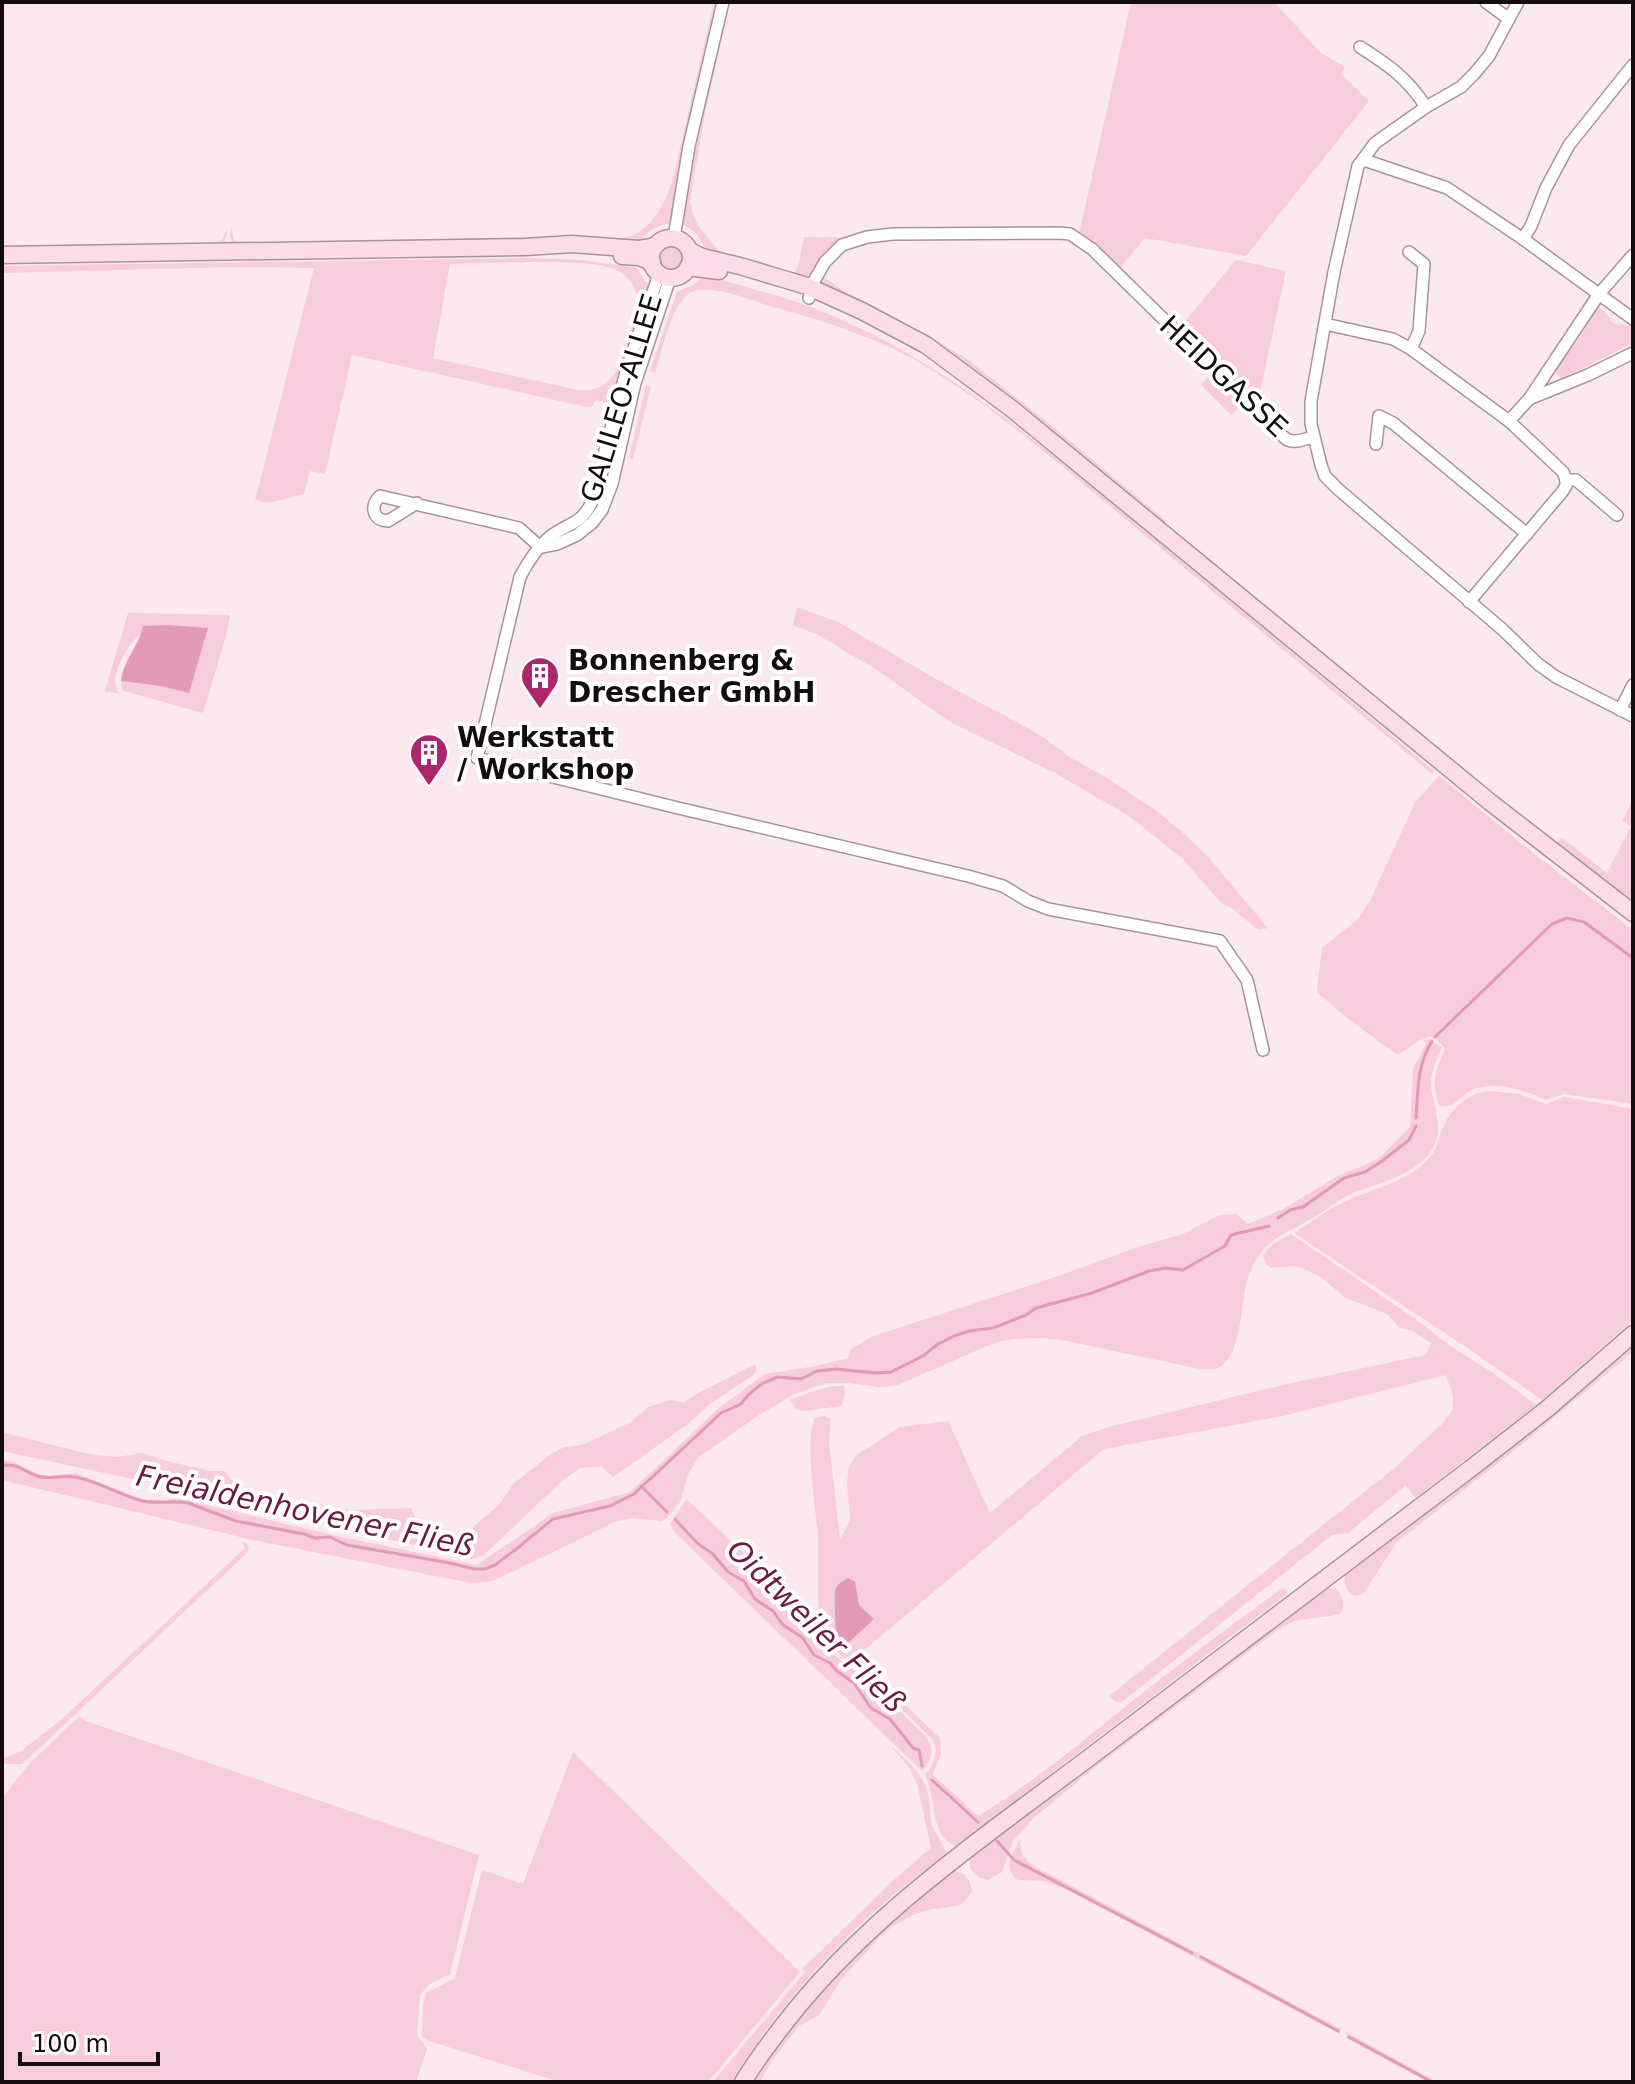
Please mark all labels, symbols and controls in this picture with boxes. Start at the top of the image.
street label: GALILEO-ALLEE [574,290,669,506]
street label: HEIDGASSE [1153,309,1294,444]
place label: Bonnenberg & Drescher GmbH [568,644,815,709]
building icon: Bonnenberg & Drescher GmbH [519,655,561,710]
place label: Werkstatt / Workshop [457,721,634,786]
building icon: Werkstatt / Workshop [408,732,450,787]
water label: Freialdenhovener Fließ [133,1458,477,1563]
water label: Oidtweiler Fließ [720,1532,913,1720]
scale bar [20,2016,158,2066]
text: 100 m [32,2030,109,2058]

